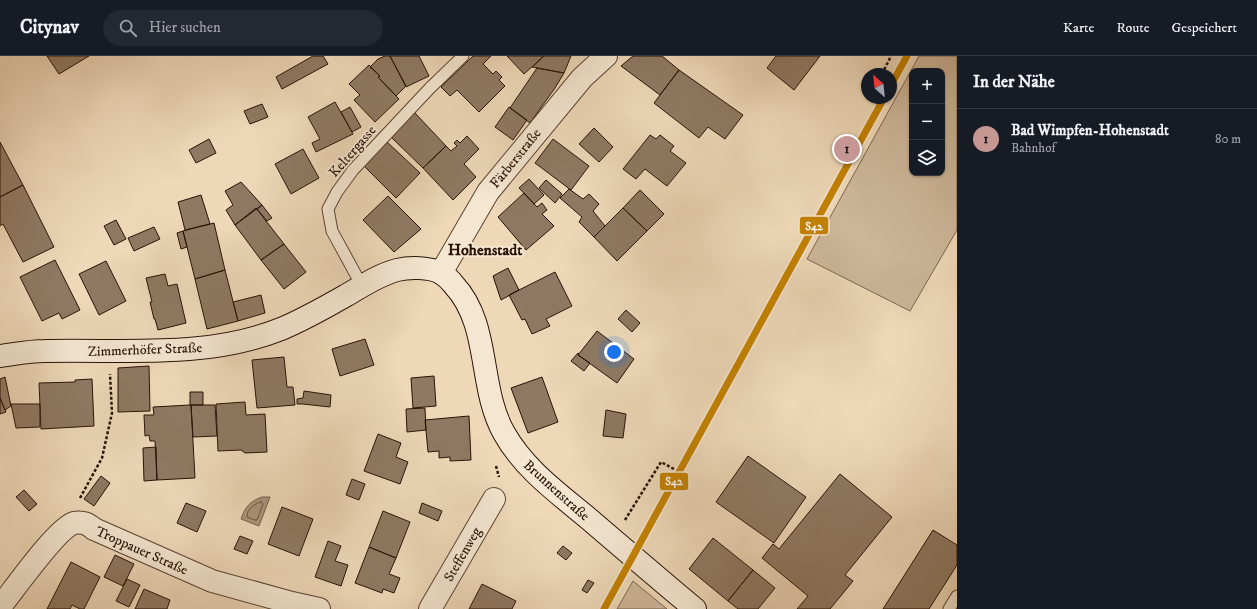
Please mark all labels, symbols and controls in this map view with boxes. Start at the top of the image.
search box [103,10,383,46]
text: Citynav [20,16,79,39]
icon: search [117,17,139,39]
text: Hier suchen [149,18,221,37]
text: Karte [1063,19,1094,37]
text: Route [1116,19,1149,37]
text: Gespeichert [1171,19,1237,37]
north arrow [861,68,897,104]
map controls [909,68,945,176]
button: + [909,68,945,104]
text: In der Nähe [973,71,1055,93]
button: − [909,104,945,140]
text: Bad Wimpfen-Hohenstadt [1011,121,1169,140]
street label: Keltergasse [325,122,380,181]
street label: Färberstraße [486,125,545,192]
text: 1 [984,131,988,147]
text: 80 m [1215,131,1241,147]
pin: 1 [834,134,860,164]
button: layers [909,140,945,176]
text: Bahnhof [1011,140,1056,156]
line badge: S42 [799,216,829,235]
text: S42 [805,220,823,234]
district label: Hohenstadt [448,240,523,260]
street label: Zimmerhöfer Straße [88,339,203,361]
your location [604,342,624,362]
street label: Brunnenstraße [519,456,593,525]
line badge: S42 [659,472,689,491]
text: S42 [665,475,683,489]
street label: Troppauer Straße [93,523,191,579]
street label: Steffenweg [440,524,486,585]

